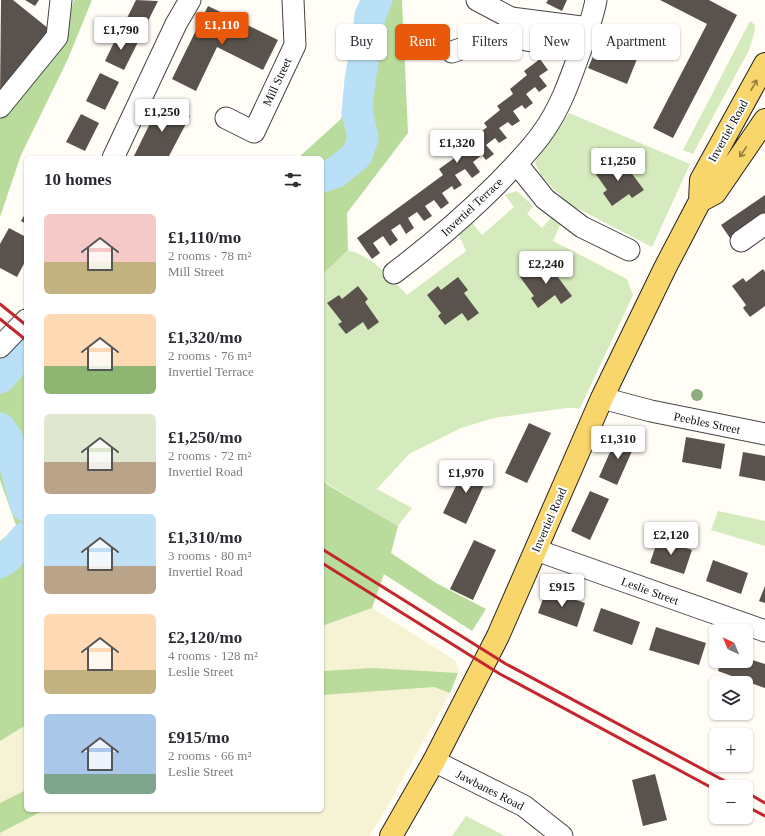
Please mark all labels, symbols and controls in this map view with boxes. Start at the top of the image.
pin: £1,110 [189,12,255,46]
pin: £1,790 [88,17,154,51]
text: £1,110 [204,17,240,32]
text: £1,790 [103,22,139,37]
chip: Buy [336,24,387,60]
chip: Rent [395,24,450,60]
chip: Filters [458,24,522,60]
chip: New [530,24,584,60]
chip: Apartment [592,24,680,60]
street label: Mill Street [260,55,295,108]
one-way arrow [750,79,758,91]
street label: Invertiel Road [705,97,751,165]
pin: £1,250 [129,99,195,133]
text: £1,250 [144,104,180,119]
pin: £1,320 [424,130,490,164]
text: £1,320 [439,135,475,150]
one-way arrow [739,147,747,158]
pin: £1,250 [585,148,651,182]
text: £1,250 [600,153,636,168]
icon: filters [282,169,304,191]
text: 10 homes [44,170,112,189]
street label: Invertiel Terrace [438,175,506,239]
text: £1,110/mo [168,228,241,247]
icon: home [76,230,124,278]
text: 2 rooms · 78 m² [168,248,251,263]
pin: £2,240 [513,251,579,285]
text: £2,240 [528,256,564,271]
text: Mill Street [168,264,224,279]
text: £1,320/mo [168,328,242,347]
icon: home [76,330,124,378]
text: 2 rooms · 76 m² [168,348,251,363]
text: Invertiel Terrace [168,364,254,379]
street label: Peebles Street [672,409,742,437]
pin: £1,310 [585,426,651,460]
text: £1,250/mo [168,428,242,447]
icon: home [76,430,124,478]
text: £1,310 [600,431,636,446]
text: 2 rooms · 72 m² [168,448,251,463]
pin: £1,970 [433,460,499,494]
text: Invertiel Road [168,464,243,479]
text: £1,970 [448,465,484,480]
street label: Invertiel Road [529,486,569,554]
pin: £2,120 [638,522,704,556]
text: £2,120 [653,527,689,542]
text: £1,310/mo [168,528,242,547]
icon: home [76,530,124,578]
text: 3 rooms · 80 m² [168,548,251,563]
text: Invertiel Road [168,564,243,579]
pin: £915 [538,574,586,608]
street label: Leslie Street [619,574,681,608]
text: £915 [549,579,575,594]
north arrow [709,624,753,668]
map controls [709,624,753,824]
text: £2,120/mo [168,628,242,647]
icon: home [76,630,124,678]
text: 4 rooms · 128 m² [168,648,258,663]
text: Leslie Street [168,664,233,679]
button: layers [709,676,753,720]
text: £915/mo [168,728,229,747]
button: + [709,728,753,772]
icon: home [76,730,124,778]
text: 2 rooms · 66 m² [168,748,251,763]
text: Leslie Street [168,764,233,779]
street label: Jawbanes Road [454,767,526,813]
button: − [709,780,753,824]

